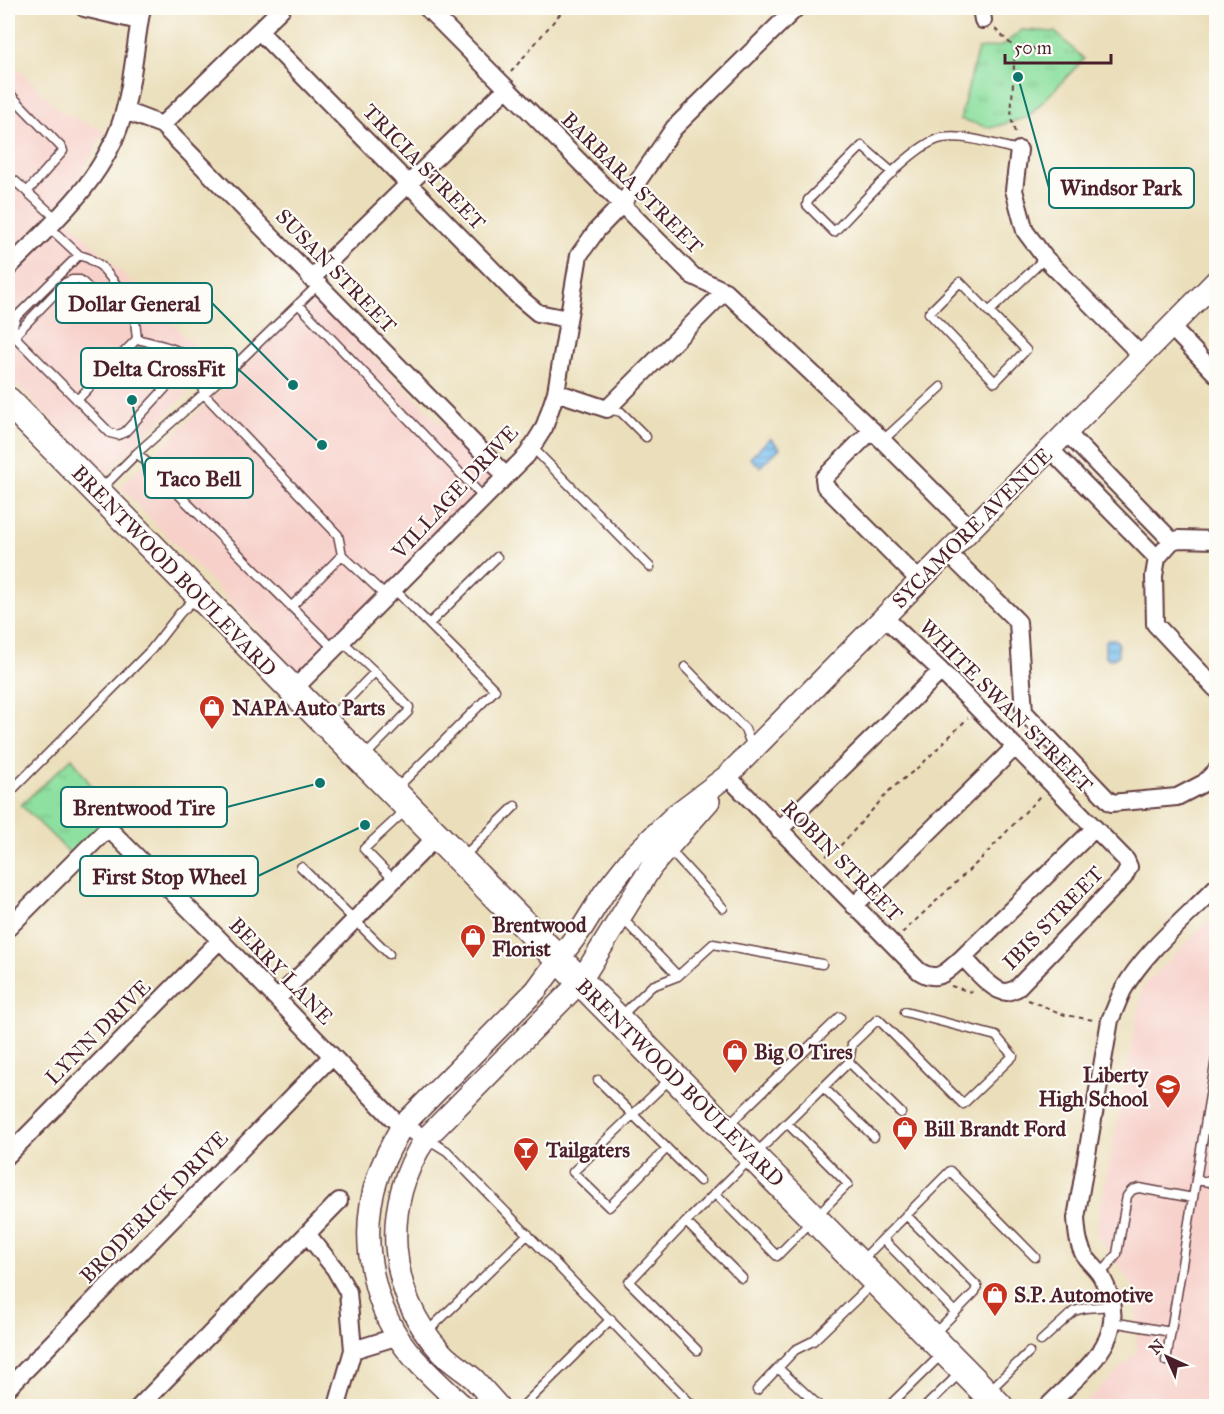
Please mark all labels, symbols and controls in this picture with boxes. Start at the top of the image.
scale bar [1005,27,1112,65]
text: 50 m [1014,37,1052,59]
street label: TRICIA STREET [357,98,491,236]
street label: BARBARA STREET [556,107,708,259]
callout: Windsor Park [1049,168,1194,208]
text: Windsor Park [1060,174,1183,201]
street label: SUSAN STREET [270,203,402,339]
callout: Dollar General [56,283,212,323]
text: Dollar General [68,290,201,317]
callout: Delta CrossFit [81,348,237,388]
text: Delta CrossFit [93,355,226,382]
street label: VILLAGE DRIVE [386,420,524,565]
street label: SYCAMORE AVENUE [886,442,1058,614]
callout: Taco Bell [145,458,253,498]
street label: BRENTWOOD BOULEVARD [66,460,282,682]
text: Taco Bell [156,465,242,492]
street label: WHITE SWAN STREET [914,614,1098,798]
shop icon: NAPA Auto Parts [197,693,227,731]
place label: NAPA Auto Parts [232,695,386,721]
callout: Brentwood Tire [61,787,227,827]
text: Brentwood Tire [73,794,215,821]
street label: ROBIN STREET [776,795,908,927]
callout: First Stop Wheel [80,856,258,896]
street label: IBIS STREET [997,861,1109,975]
text: First Stop Wheel [92,863,247,890]
street label: BERRY LANE [223,912,339,1030]
place label: Brentwood Florist [492,912,587,962]
shop icon: Brentwood Florist [458,922,488,960]
street label: BRENTWOOD BOULEVARD [570,973,790,1193]
street label: LYNN DRIVE [40,974,156,1090]
shop icon: Big O Tires [720,1037,750,1075]
place label: Big O Tires [754,1039,853,1065]
place label: Liberty High School [1038,1062,1149,1112]
school or university icon: Liberty High School [1153,1072,1183,1110]
shop icon: Bill Brandt Ford [890,1114,920,1152]
place label: Bill Brandt Ford [924,1116,1067,1142]
street label: BRODERICK DRIVE [74,1125,234,1289]
bar icon: Tailgaters [511,1135,541,1173]
place label: Tailgaters [545,1137,630,1163]
shop icon: S.P. Automotive [980,1280,1010,1318]
place label: S.P. Automotive [1014,1282,1154,1308]
north arrow [1137,1327,1197,1387]
text: N [1145,1335,1169,1358]

